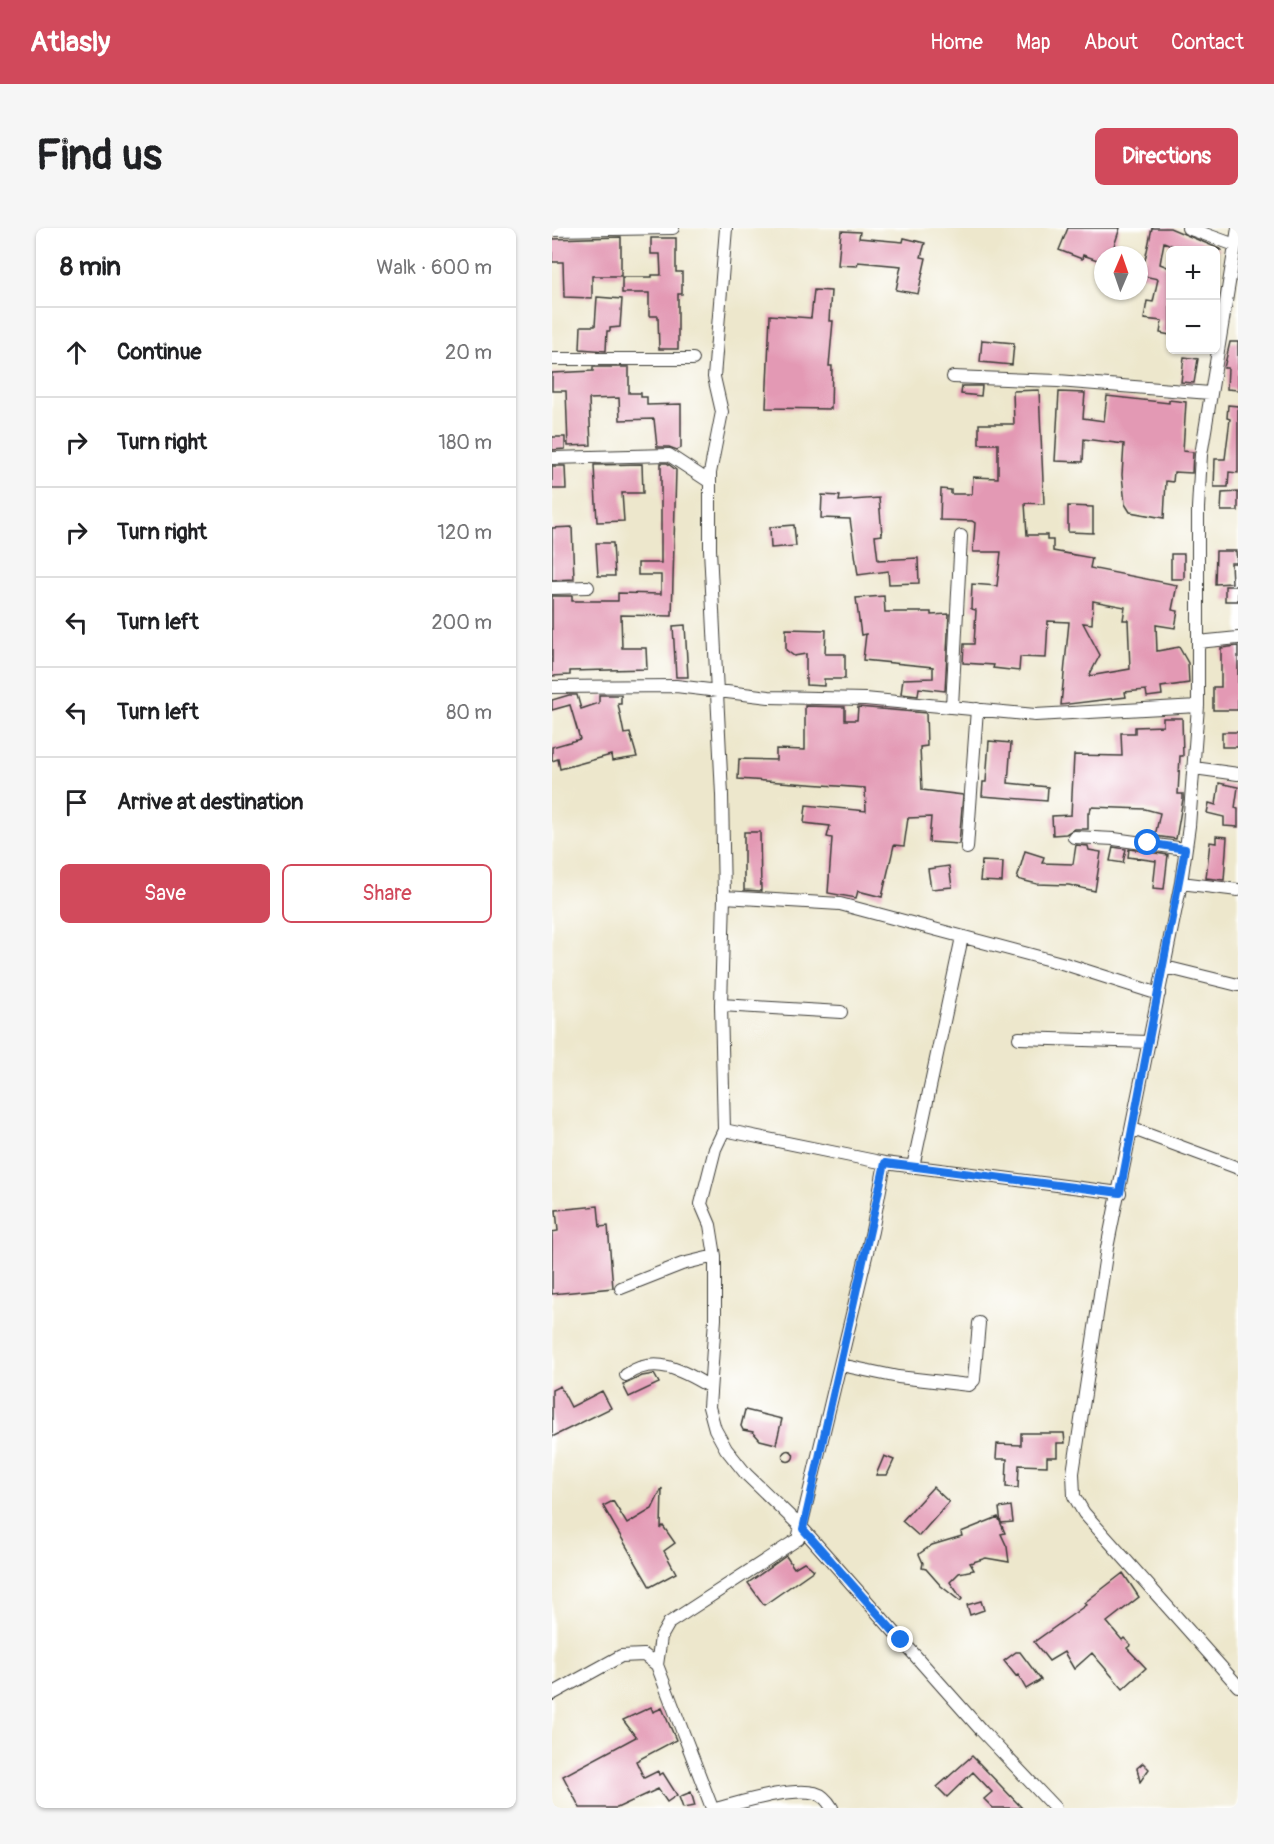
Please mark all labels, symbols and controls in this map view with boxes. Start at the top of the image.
text: Atlasly [30,25,110,60]
text: Home [930,29,983,56]
text: Map [1016,29,1051,56]
text: About [1084,29,1138,56]
text: Contact [1171,29,1244,56]
button: Directions [1095,128,1238,185]
text: Find us [36,130,162,182]
north arrow [1094,246,1148,300]
map controls [1166,246,1220,354]
button: + [1166,246,1220,300]
text: 8 min [60,251,121,283]
text: Walk · 600 m [376,255,492,280]
button: − [1166,300,1220,354]
icon: ahead [60,336,93,369]
text: Continue [117,338,201,366]
text: 20 m [445,340,492,365]
icon: right [60,426,93,459]
text: Turn right [117,428,207,456]
text: 180 m [438,430,492,455]
icon: right [60,516,93,549]
text: Turn right [117,518,207,546]
text: 120 m [437,520,492,545]
icon: left [60,606,93,639]
text: Turn left [117,608,199,636]
text: 200 m [431,610,492,635]
icon: left [60,696,93,729]
text: Turn left [117,698,199,726]
text: 80 m [446,700,492,725]
icon: arrive [60,786,93,819]
text: Arrive at destination [117,788,303,816]
route start [1134,829,1160,855]
button: Save [60,864,270,923]
button: Share [282,864,492,923]
route end [887,1626,913,1652]

